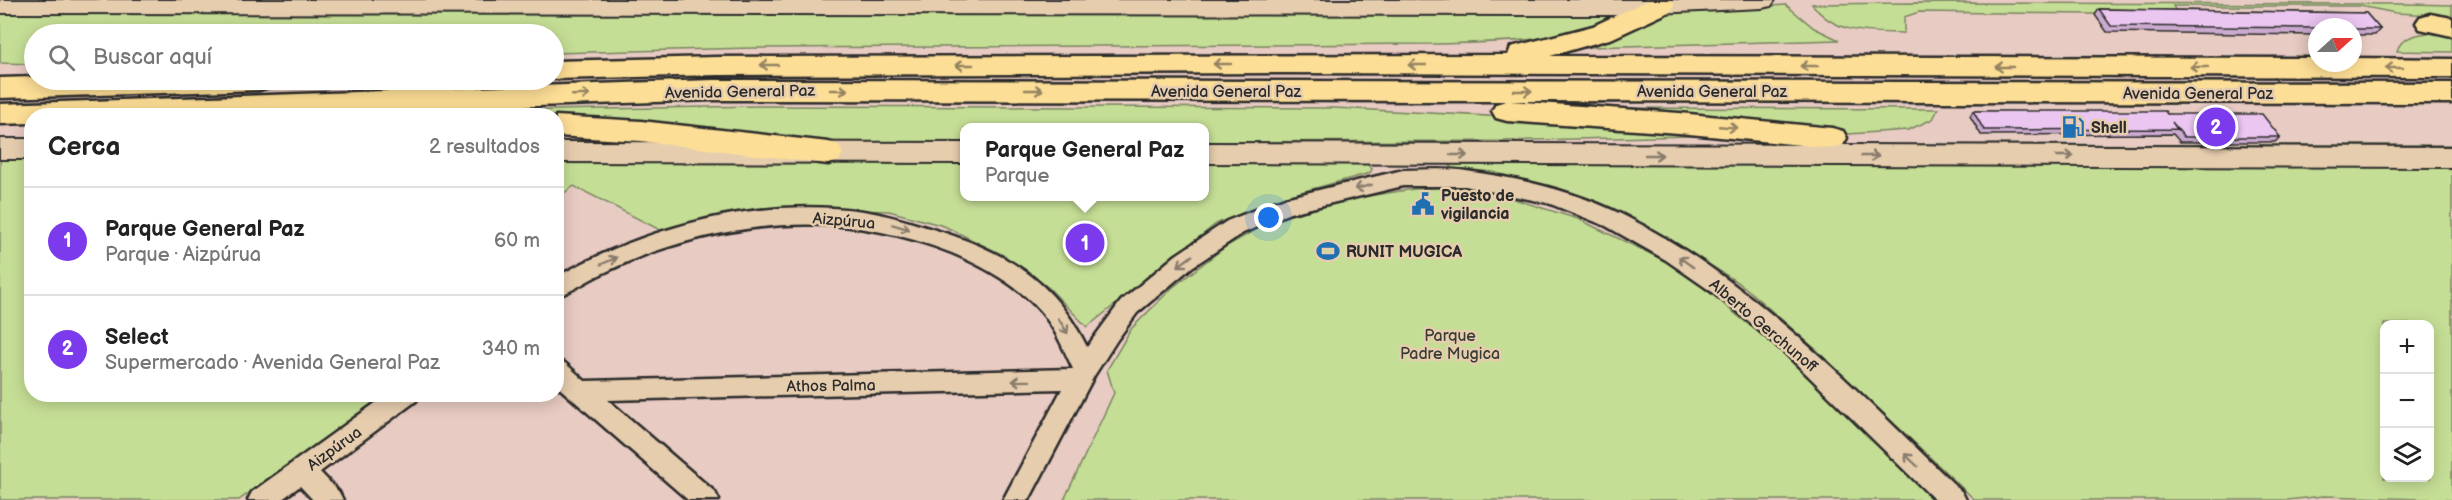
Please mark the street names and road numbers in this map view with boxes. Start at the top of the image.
street label: Avenida General Paz [665,82,816,103]
street label: Avenida General Paz [1151,83,1301,102]
street label: Avenida General Paz [1637,83,1787,102]
street label: Avenida General Paz [2123,85,2273,104]
street label: Aizpúrua [812,209,876,234]
street label: Alberto Gerchunoff [1705,275,1821,377]
street label: Athos Palma [786,376,876,397]
street label: Aizpúrua [304,423,366,475]

